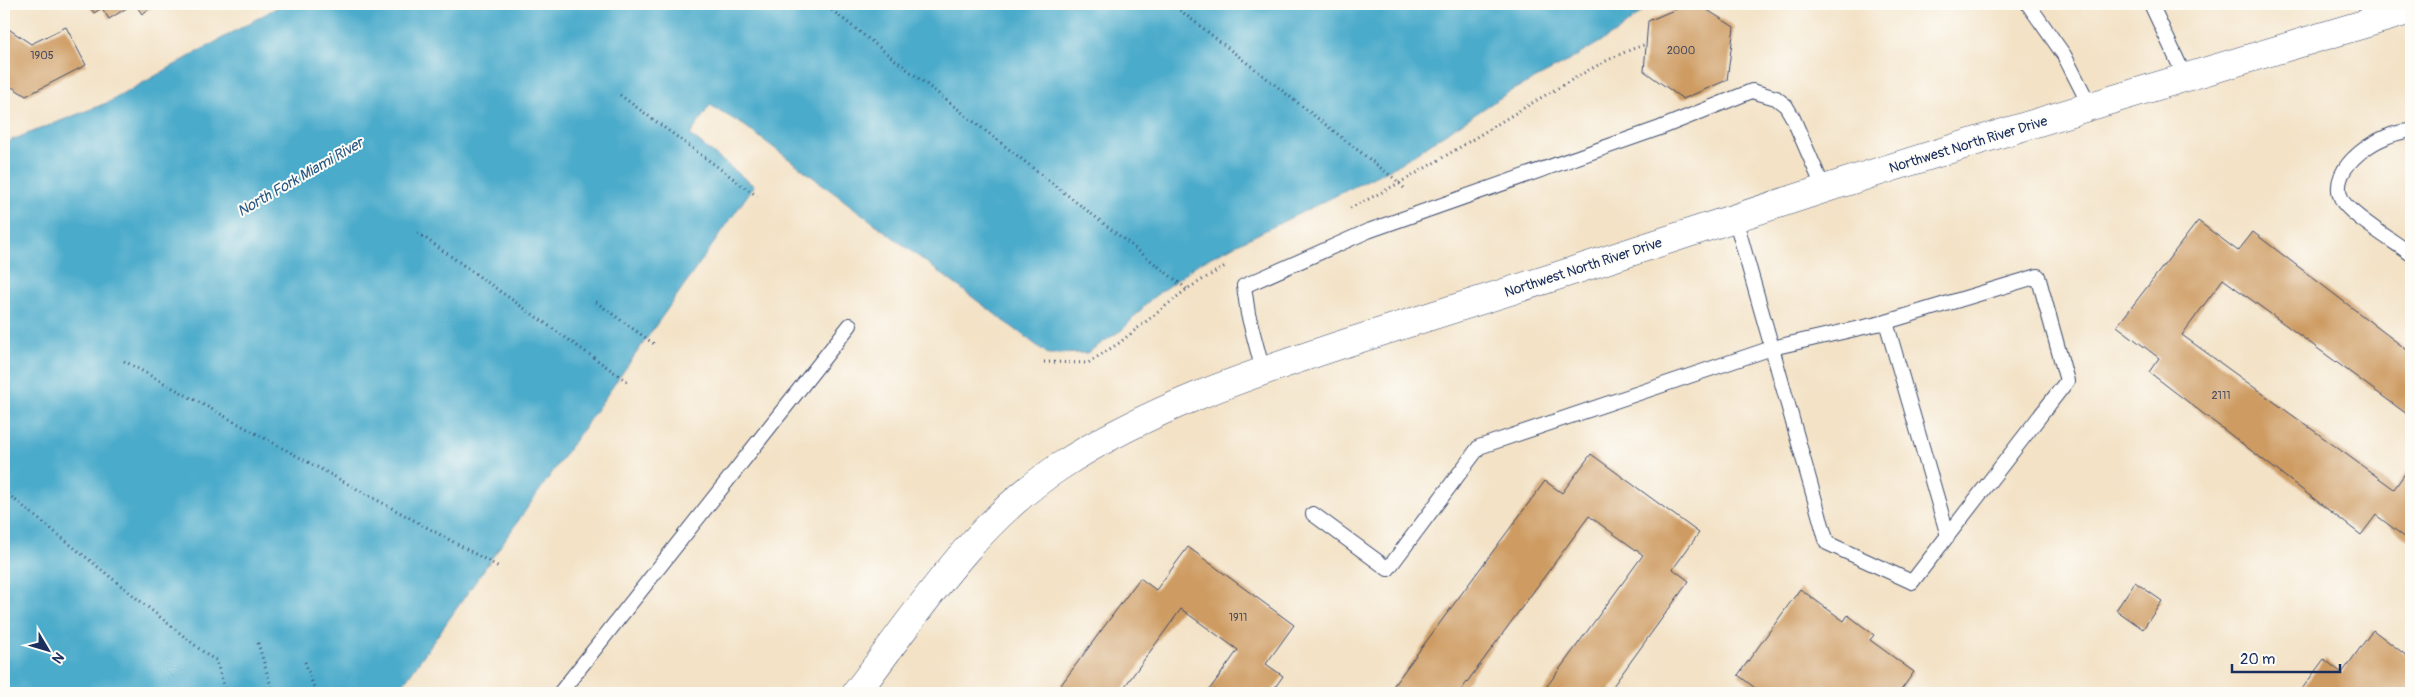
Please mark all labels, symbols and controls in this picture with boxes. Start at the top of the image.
house number: 2000 [1667,44,1695,57]
house number: 1905 [30,49,54,62]
street label: Northwest North River Drive [1887,112,2050,177]
water label: North Fork Miami River [234,133,368,221]
street label: Northwest North River Drive [1502,234,1664,301]
house number: 2111 [2211,389,2231,402]
house number: 1911 [1229,611,1247,624]
north arrow [22,624,72,674]
scale bar [2232,642,2340,674]
text: N [48,649,67,667]
text: 20 m [2240,650,2275,669]

